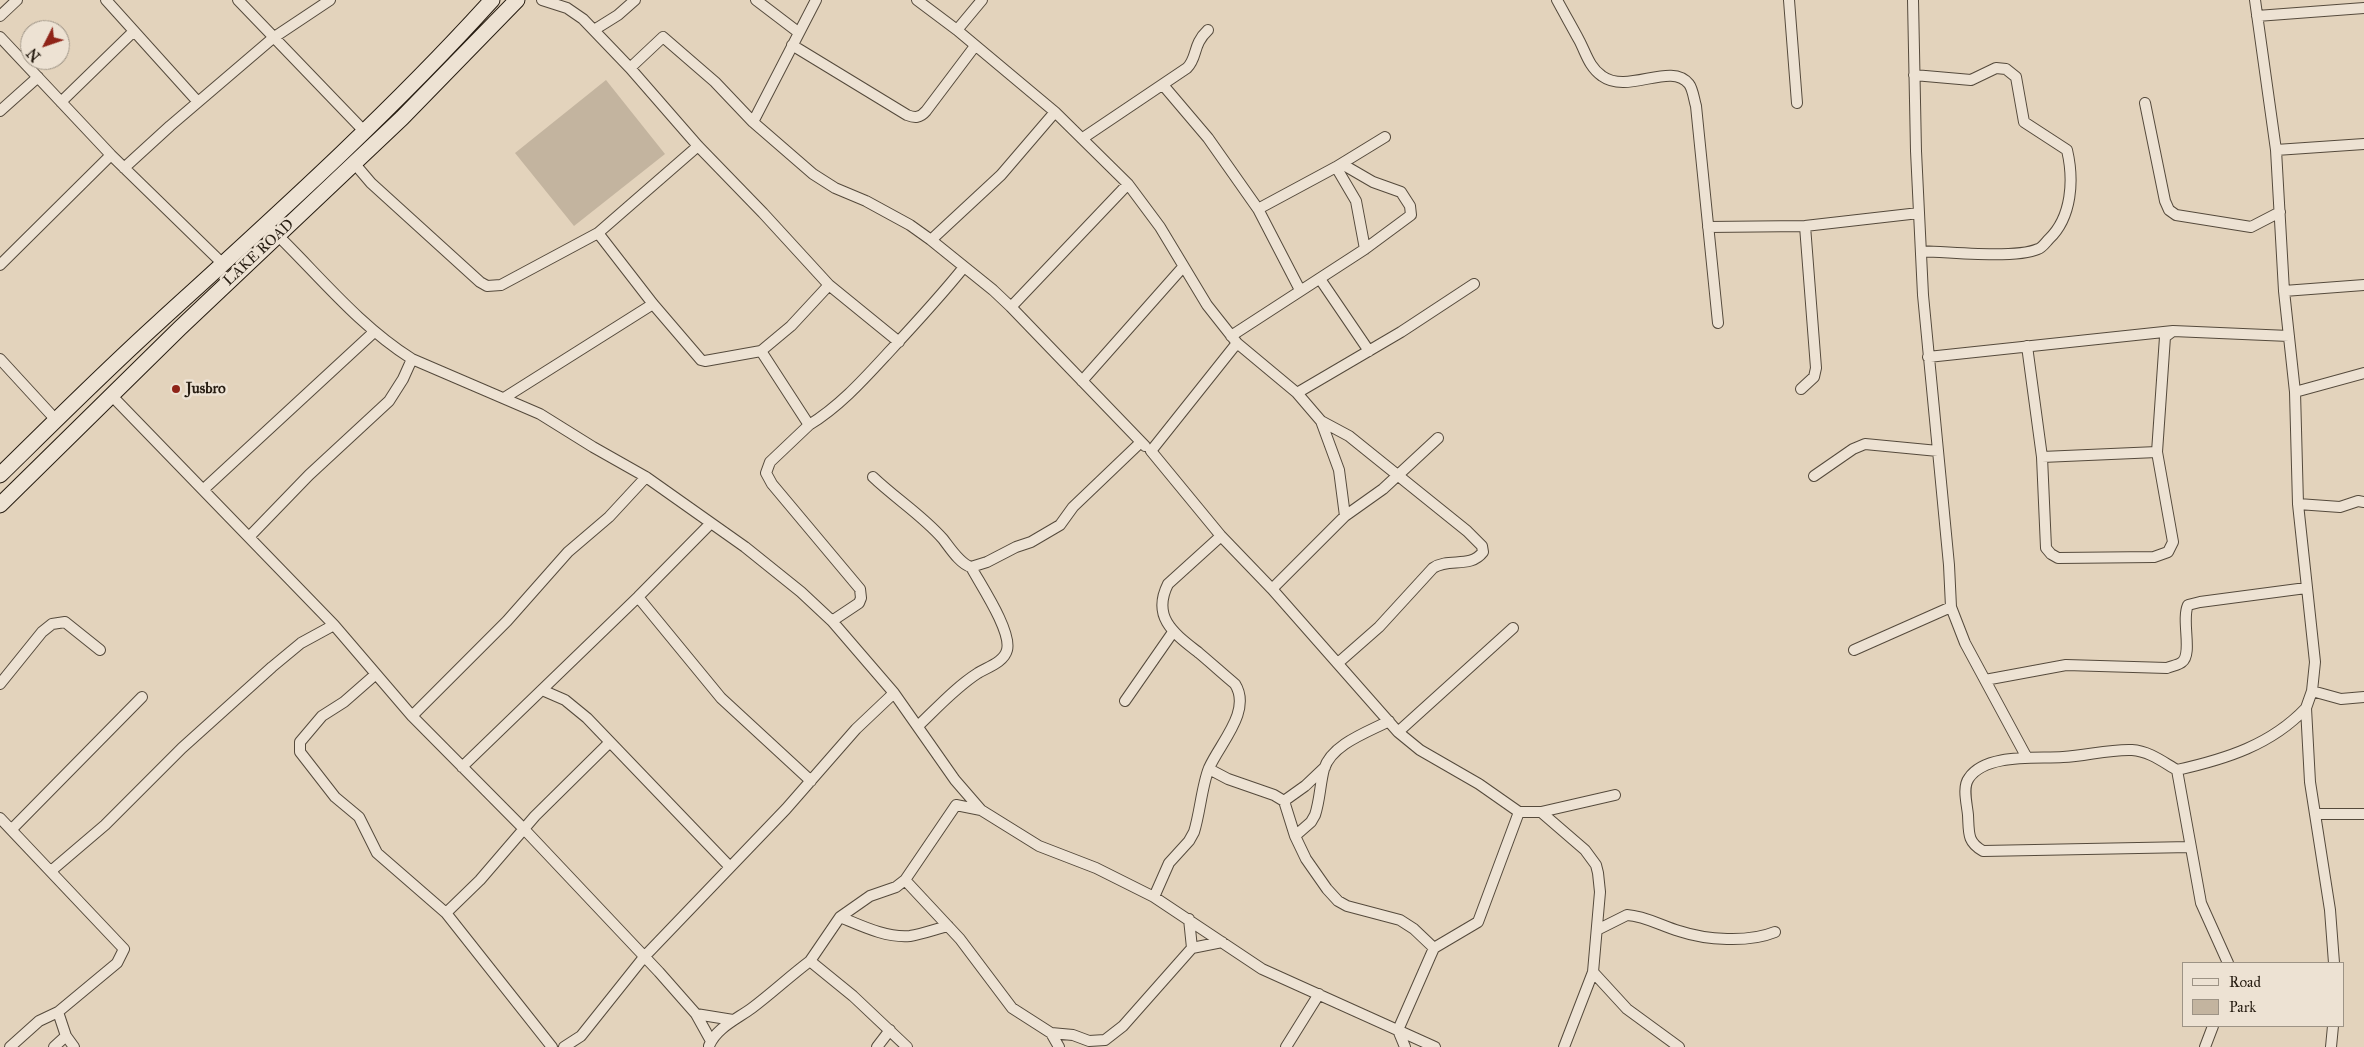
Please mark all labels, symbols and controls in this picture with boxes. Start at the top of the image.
north arrow [20,20,70,70]
text: N [24,44,44,65]
street label: LAKE ROAD [220,216,298,290]
place label: Jusbro [186,380,226,398]
marker: Jusbro [170,383,182,395]
legend [2182,962,2344,1027]
text: Road [2229,973,2261,991]
text: Park [2229,998,2256,1016]

